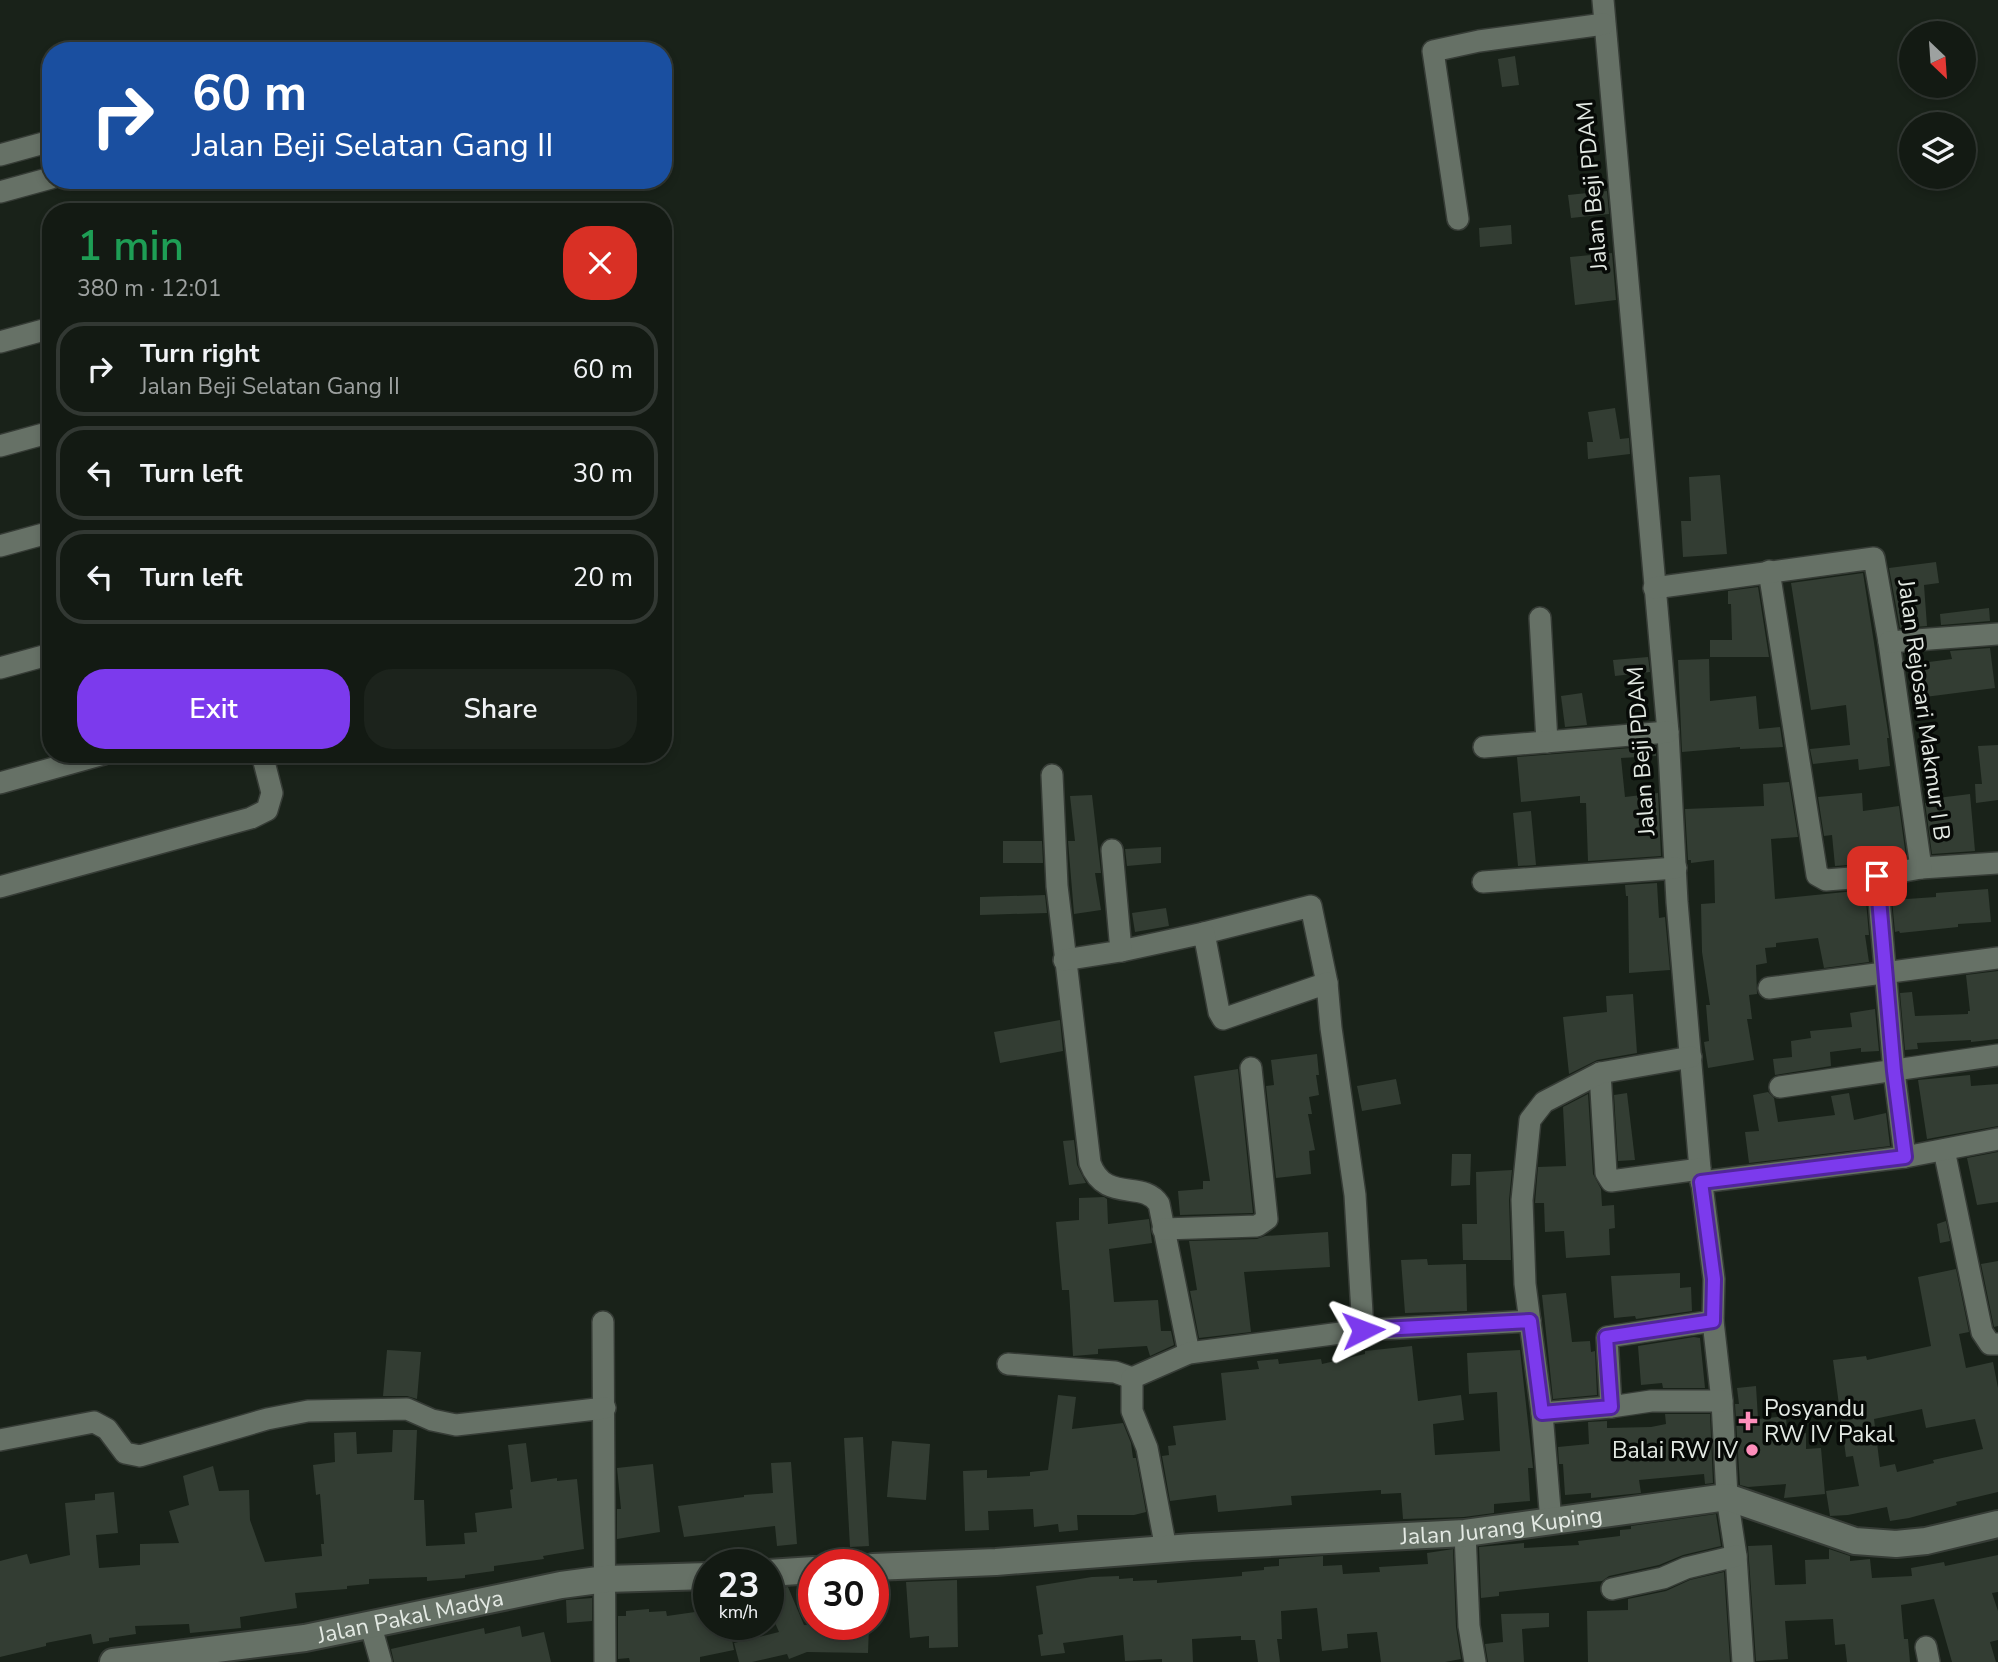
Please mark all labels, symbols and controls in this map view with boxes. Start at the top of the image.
north arrow [1899,21,1976,98]
map controls [1899,21,1976,189]
text: 60 m [192,60,307,127]
icon: right [77,70,168,161]
street label: Jalan Beji PDAM [1569,100,1615,273]
button: layers [1899,112,1976,189]
text: Jalan Beji Selatan Gang II [192,124,553,167]
text: 1 min [77,218,184,275]
button: close [563,226,637,300]
text: 380 m · 12:01 [77,273,222,304]
text: Turn right [140,336,259,371]
icon: right [81,350,119,388]
text: 60 m [573,352,633,387]
text: Jalan Beji Selatan Gang II [140,371,400,402]
icon: left [81,454,119,492]
text: Turn left [140,456,243,491]
text: 30 m [573,456,633,491]
icon: left [81,558,119,596]
text: Turn left [140,560,243,595]
text: 20 m [573,560,633,595]
street label: Jalan Rejosari Makmur I B [1890,576,1958,843]
street label: Jalan Beji PDAM [1620,665,1662,838]
button: Exit [77,669,350,749]
button: Share [364,669,637,749]
pin [1847,846,1907,906]
icon: arrive [1858,857,1896,895]
position arrow [1326,1293,1400,1367]
place label: Posyandu RW IV Pakal [1764,1393,1895,1450]
marker: Posyandu RW IV Pakal [1738,1411,1758,1431]
place label: Balai RW IV [1612,1435,1738,1466]
marker: Balai RW IV [1744,1442,1760,1458]
street label: Jalan Jurang Kuping [1399,1499,1604,1552]
speed limit sign: 30 [798,1549,889,1640]
text: 23 [717,1562,760,1609]
street label: Jalan Pakal Madya [313,1582,506,1651]
text: km/h [719,1600,758,1624]

